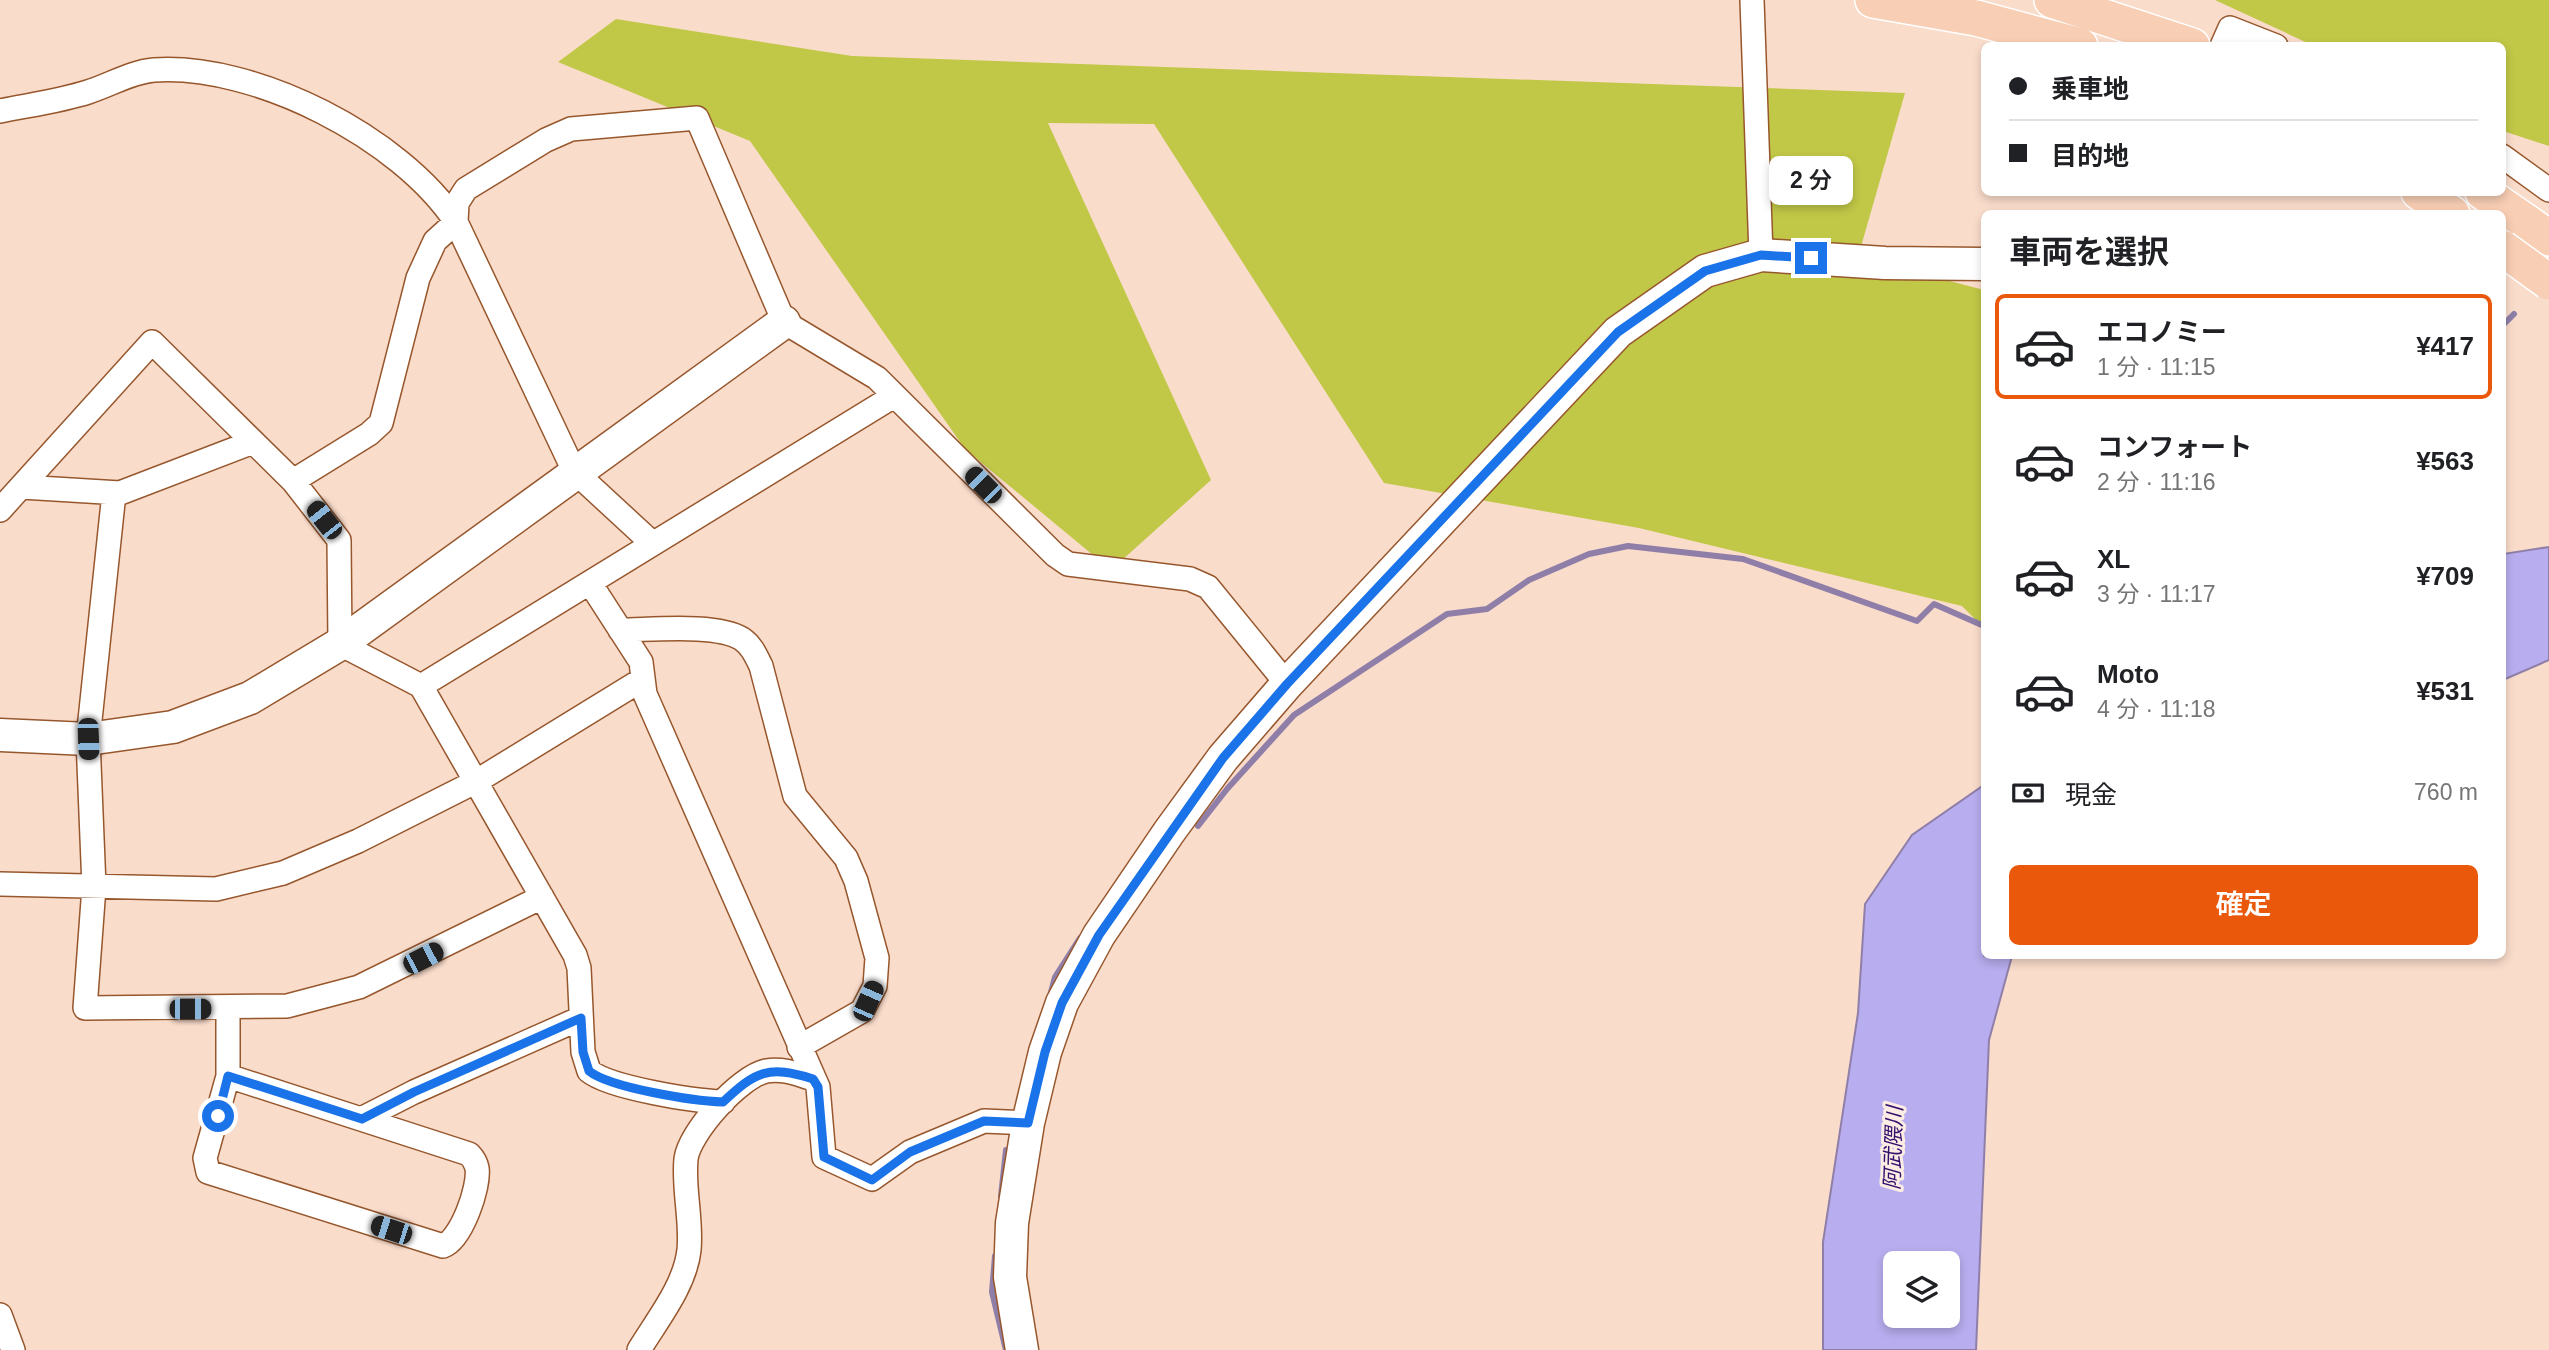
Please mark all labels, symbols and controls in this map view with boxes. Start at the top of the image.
text: 乗車地 [2051,74,2129,104]
text: 目的地 [2051,141,2129,171]
callout: 2 分 [1769,156,1853,205]
text: 2 分 [1790,167,1832,193]
text: 車両を選択 [2009,234,2169,270]
route end [1795,242,1827,274]
icon: car [2013,315,2076,378]
text: エコノミー [2097,317,2227,347]
text: ¥417 [2416,331,2474,361]
text: 1 分 · 11:15 [2097,354,2215,380]
icon: car [2013,430,2076,493]
text: コンフォート [2097,432,2252,462]
text: ¥563 [2416,446,2474,476]
car [961,463,1006,507]
text: 2 分 · 11:16 [2097,469,2215,495]
car [303,497,346,543]
text: XL [2097,544,2130,574]
icon: car [2013,545,2076,608]
text: ¥709 [2416,561,2474,591]
text: 3 分 · 11:17 [2097,581,2215,607]
text: Moto [2097,659,2159,689]
icon: car [2013,660,2076,723]
text: ¥531 [2416,676,2474,706]
text: 4 分 · 11:18 [2097,696,2215,722]
car [77,718,100,760]
icon: cash [2009,774,2047,812]
text: 760 m [2414,779,2478,805]
text: 現金 [2065,780,2117,810]
button: 確定 [2009,865,2478,945]
car [400,939,447,977]
car [850,978,887,1024]
car [170,999,212,1020]
route start [202,1100,234,1132]
water label: 阿武隈川 [1880,1104,1906,1190]
car [368,1214,415,1246]
map controls [1883,1251,1960,1328]
button: layers [1883,1251,1960,1328]

